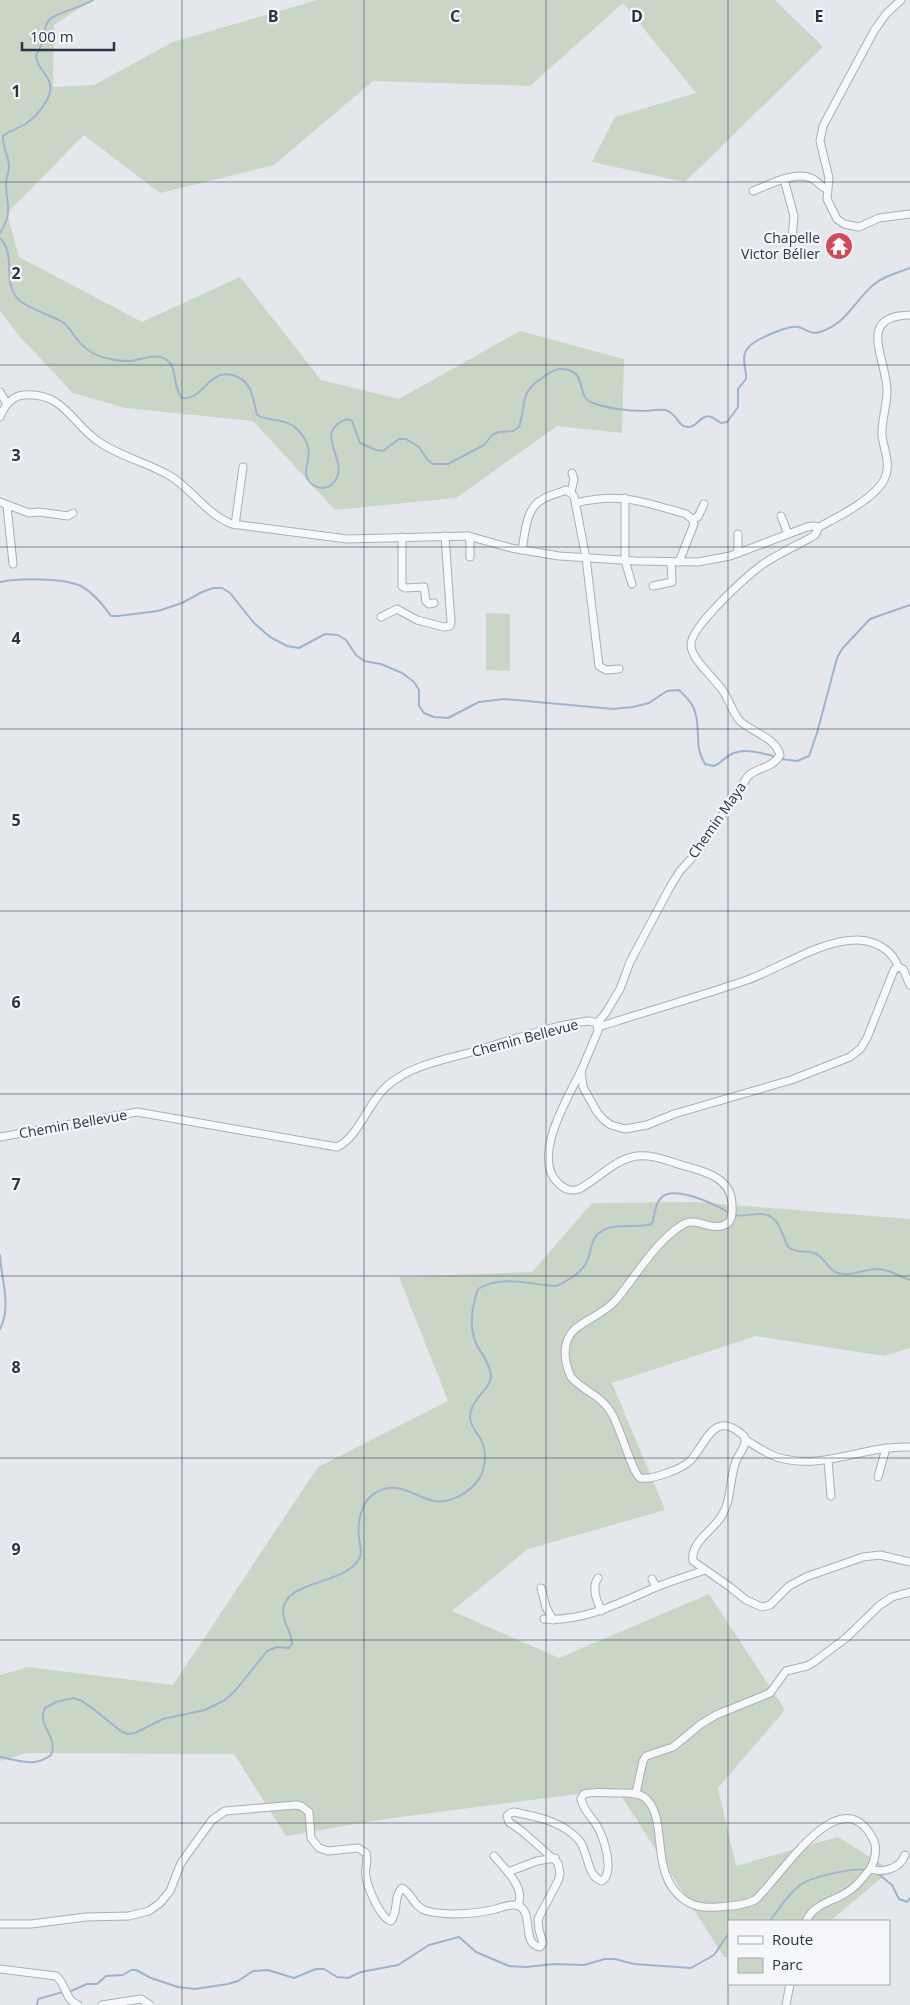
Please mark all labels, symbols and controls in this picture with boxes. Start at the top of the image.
text: B [268,5,278,27]
text: C [450,5,460,27]
text: D [631,5,643,27]
text: E [815,5,824,27]
scale bar [22,20,115,52]
text: 100 m [30,26,74,46]
text: 1 [11,80,21,102]
place label: Chapelle Victor Bélier [741,228,820,263]
temple icon: Chapelle Victor Bélier [824,231,854,261]
text: 2 [11,262,21,284]
text: 3 [11,444,21,466]
text: 4 [11,627,21,649]
street label: Chemin Maya [683,778,750,862]
text: 5 [11,809,21,831]
text: 6 [11,991,21,1013]
street label: Chemin Bellevue [470,1014,580,1061]
street label: Chemin Bellevue [17,1105,128,1142]
text: 7 [11,1173,21,1195]
text: 8 [11,1356,21,1378]
text: 9 [11,1538,21,1560]
legend [728,1920,890,1985]
text: Route [772,1929,813,1949]
text: Parc [772,1954,803,1974]

